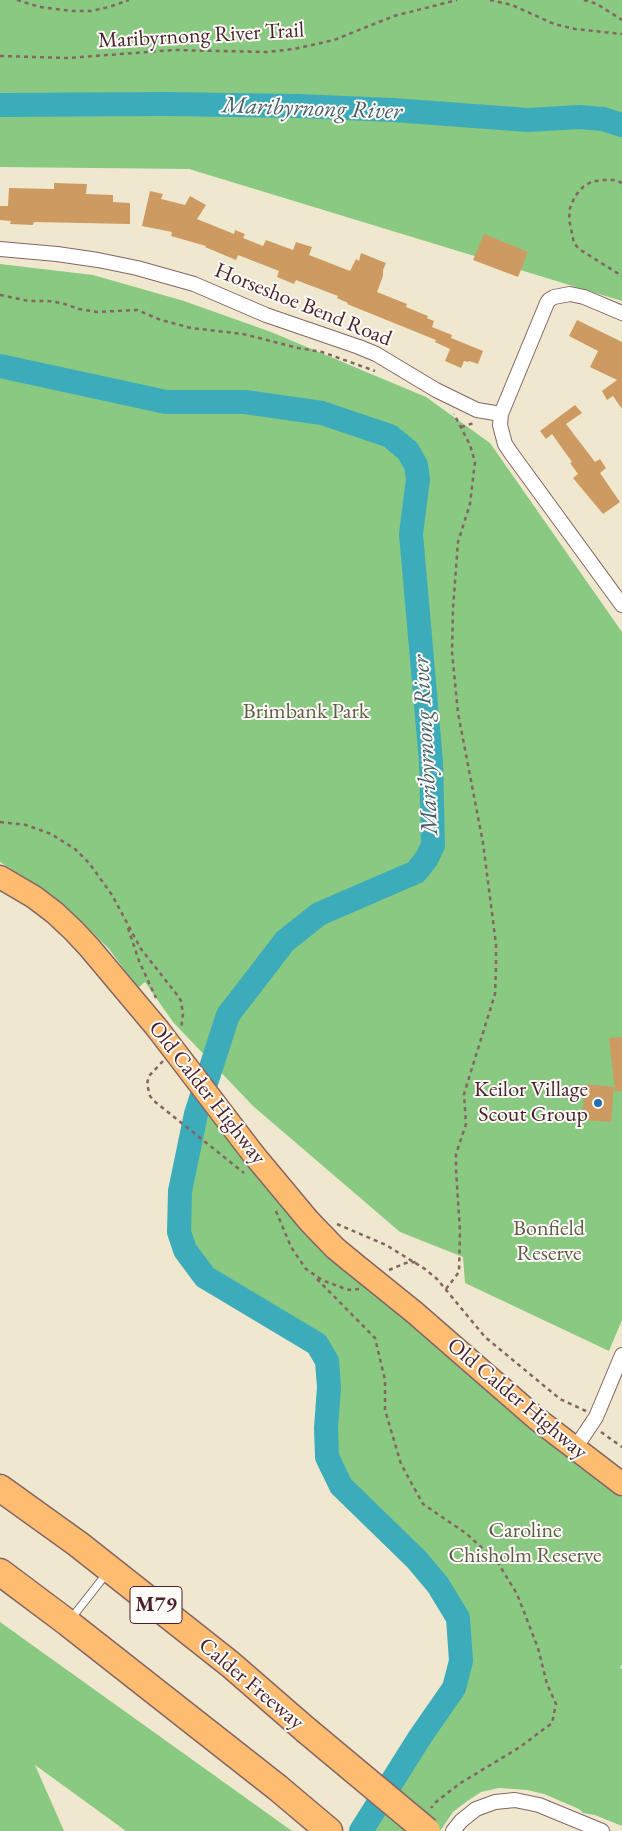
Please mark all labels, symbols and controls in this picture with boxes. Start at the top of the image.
street label: Maribyrnong River Trail [97,17,305,55]
water label: Maribyrnong River [222,91,402,127]
street label: Horseshoe Bend Road [211,257,395,353]
water label: Maribyrnong River [407,654,445,836]
park label: Brimbank Park [243,699,369,725]
street label: Old Calder Highway [143,1016,271,1170]
place label: Keilor Village Scout Group [474,1077,588,1128]
marker: Keilor Village Scout Group [592,1097,604,1109]
park label: Bonfield Reserve [513,1216,585,1268]
street label: Old Calder Highway [441,1333,593,1465]
park label: Caroline Chisholm Reserve [448,1518,602,1570]
road number: M79 [130,1586,182,1624]
street label: Calder Freeway [193,1632,309,1736]

